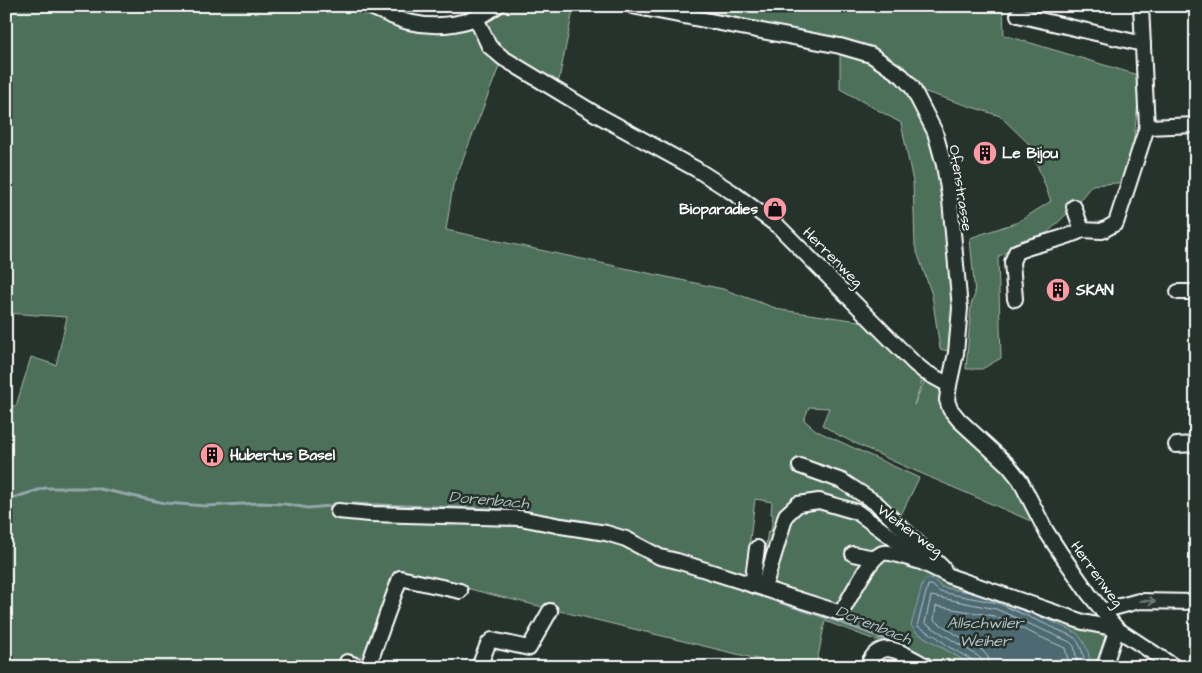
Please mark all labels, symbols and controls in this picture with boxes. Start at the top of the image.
building icon: Le Bijou [972,140,998,166]
street label: Ofenstrasse [943,143,978,233]
place label: Le Bijou [1002,143,1059,164]
shop icon: Bioparadies [762,196,788,222]
place label: Bioparadies [679,199,758,220]
street label: Herrenweg [797,223,868,293]
building icon: SKAN [1045,277,1071,303]
place label: SKAN [1075,280,1114,301]
building icon: Hubertus Basel [199,442,225,468]
place label: Hubertus Basel [230,445,336,466]
water label: Dorenbach [448,486,531,515]
street label: Weiherweg [872,499,947,562]
street label: Herrenweg [1065,537,1128,613]
one-way arrow [1140,596,1156,606]
water label: Dorenbach [832,600,916,651]
water label: Allschwiler Weiher [947,612,1026,652]

